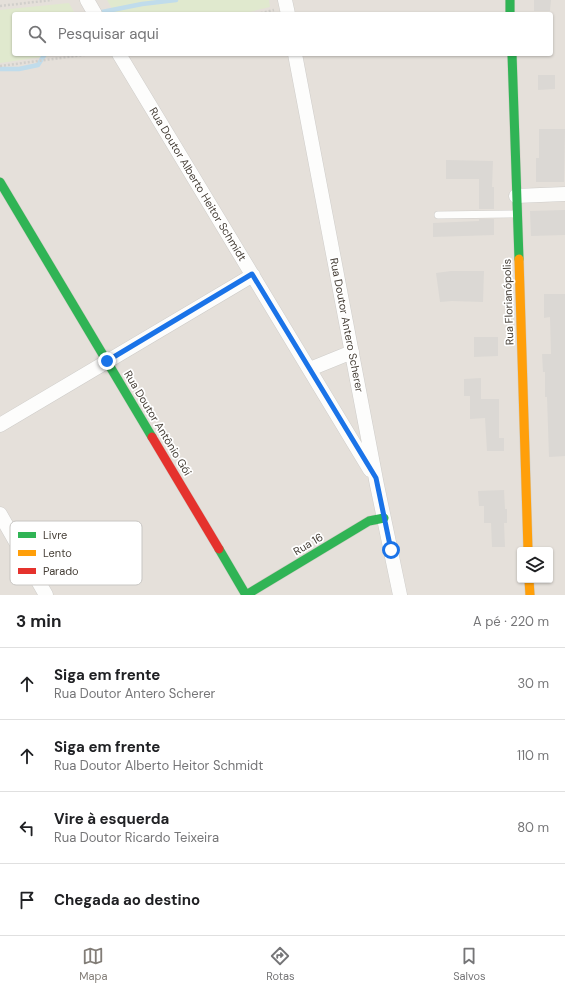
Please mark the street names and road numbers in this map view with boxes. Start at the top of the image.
street label: Rua Doutor Alberto Heitor Schmidt [146,104,250,264]
street label: Rua Doutor Antero Scherer [327,257,367,393]
street label: Rua Florianópolis [500,259,516,345]
street label: Rua Doutor Antônio Gói [121,368,195,478]
street label: Rua 16 [291,530,325,558]

